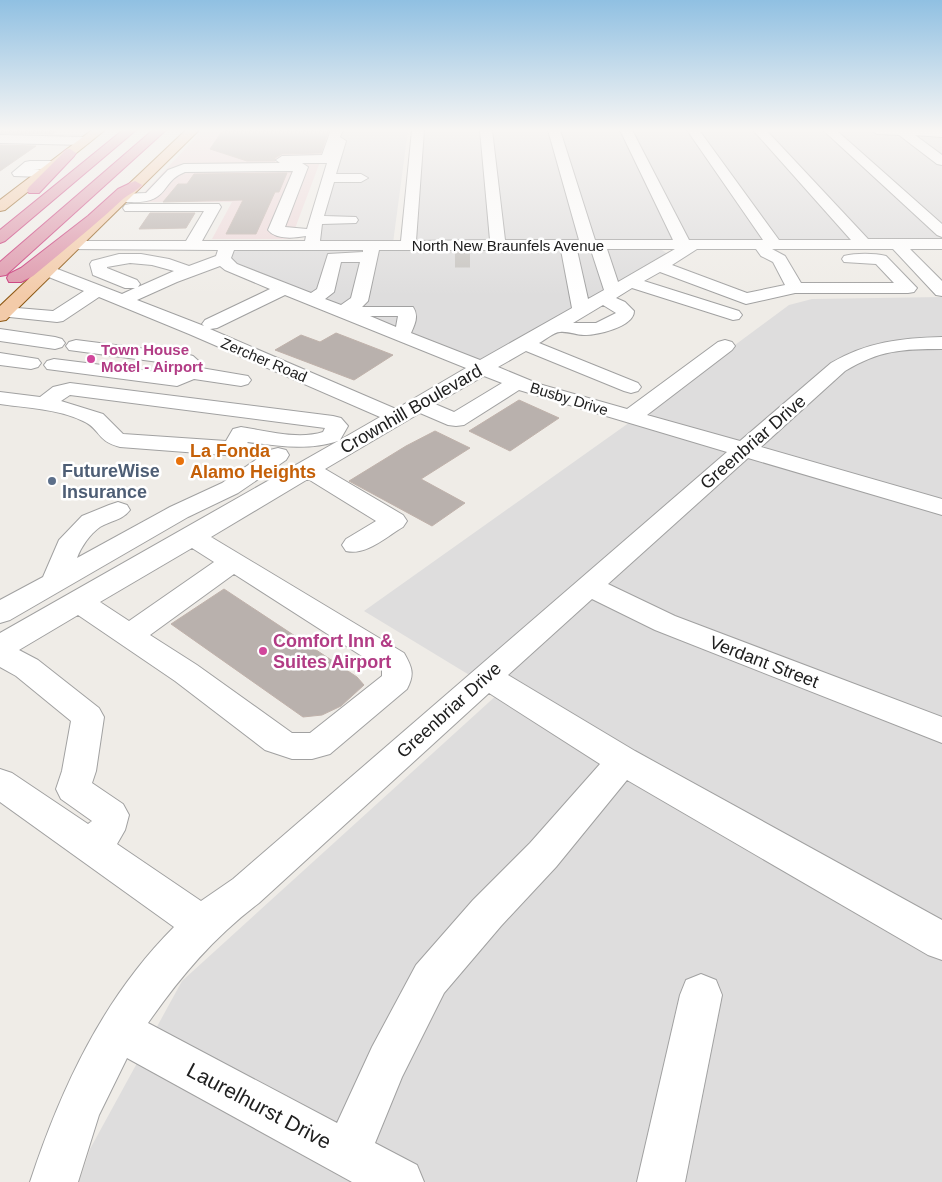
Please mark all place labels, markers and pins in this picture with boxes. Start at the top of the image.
place label: Town House Motel - Airport [101,341,203,375]
marker: Town House Motel - Airport [85,353,97,365]
place label: La Fonda Alamo Heights [190,441,316,482]
marker: La Fonda Alamo Heights [174,455,186,467]
place label: FutureWise Insurance [62,461,160,502]
marker: FutureWise Insurance [46,475,58,487]
place label: Comfort Inn & Suites Airport [273,631,393,672]
marker: Comfort Inn & Suites Airport [257,645,269,657]

